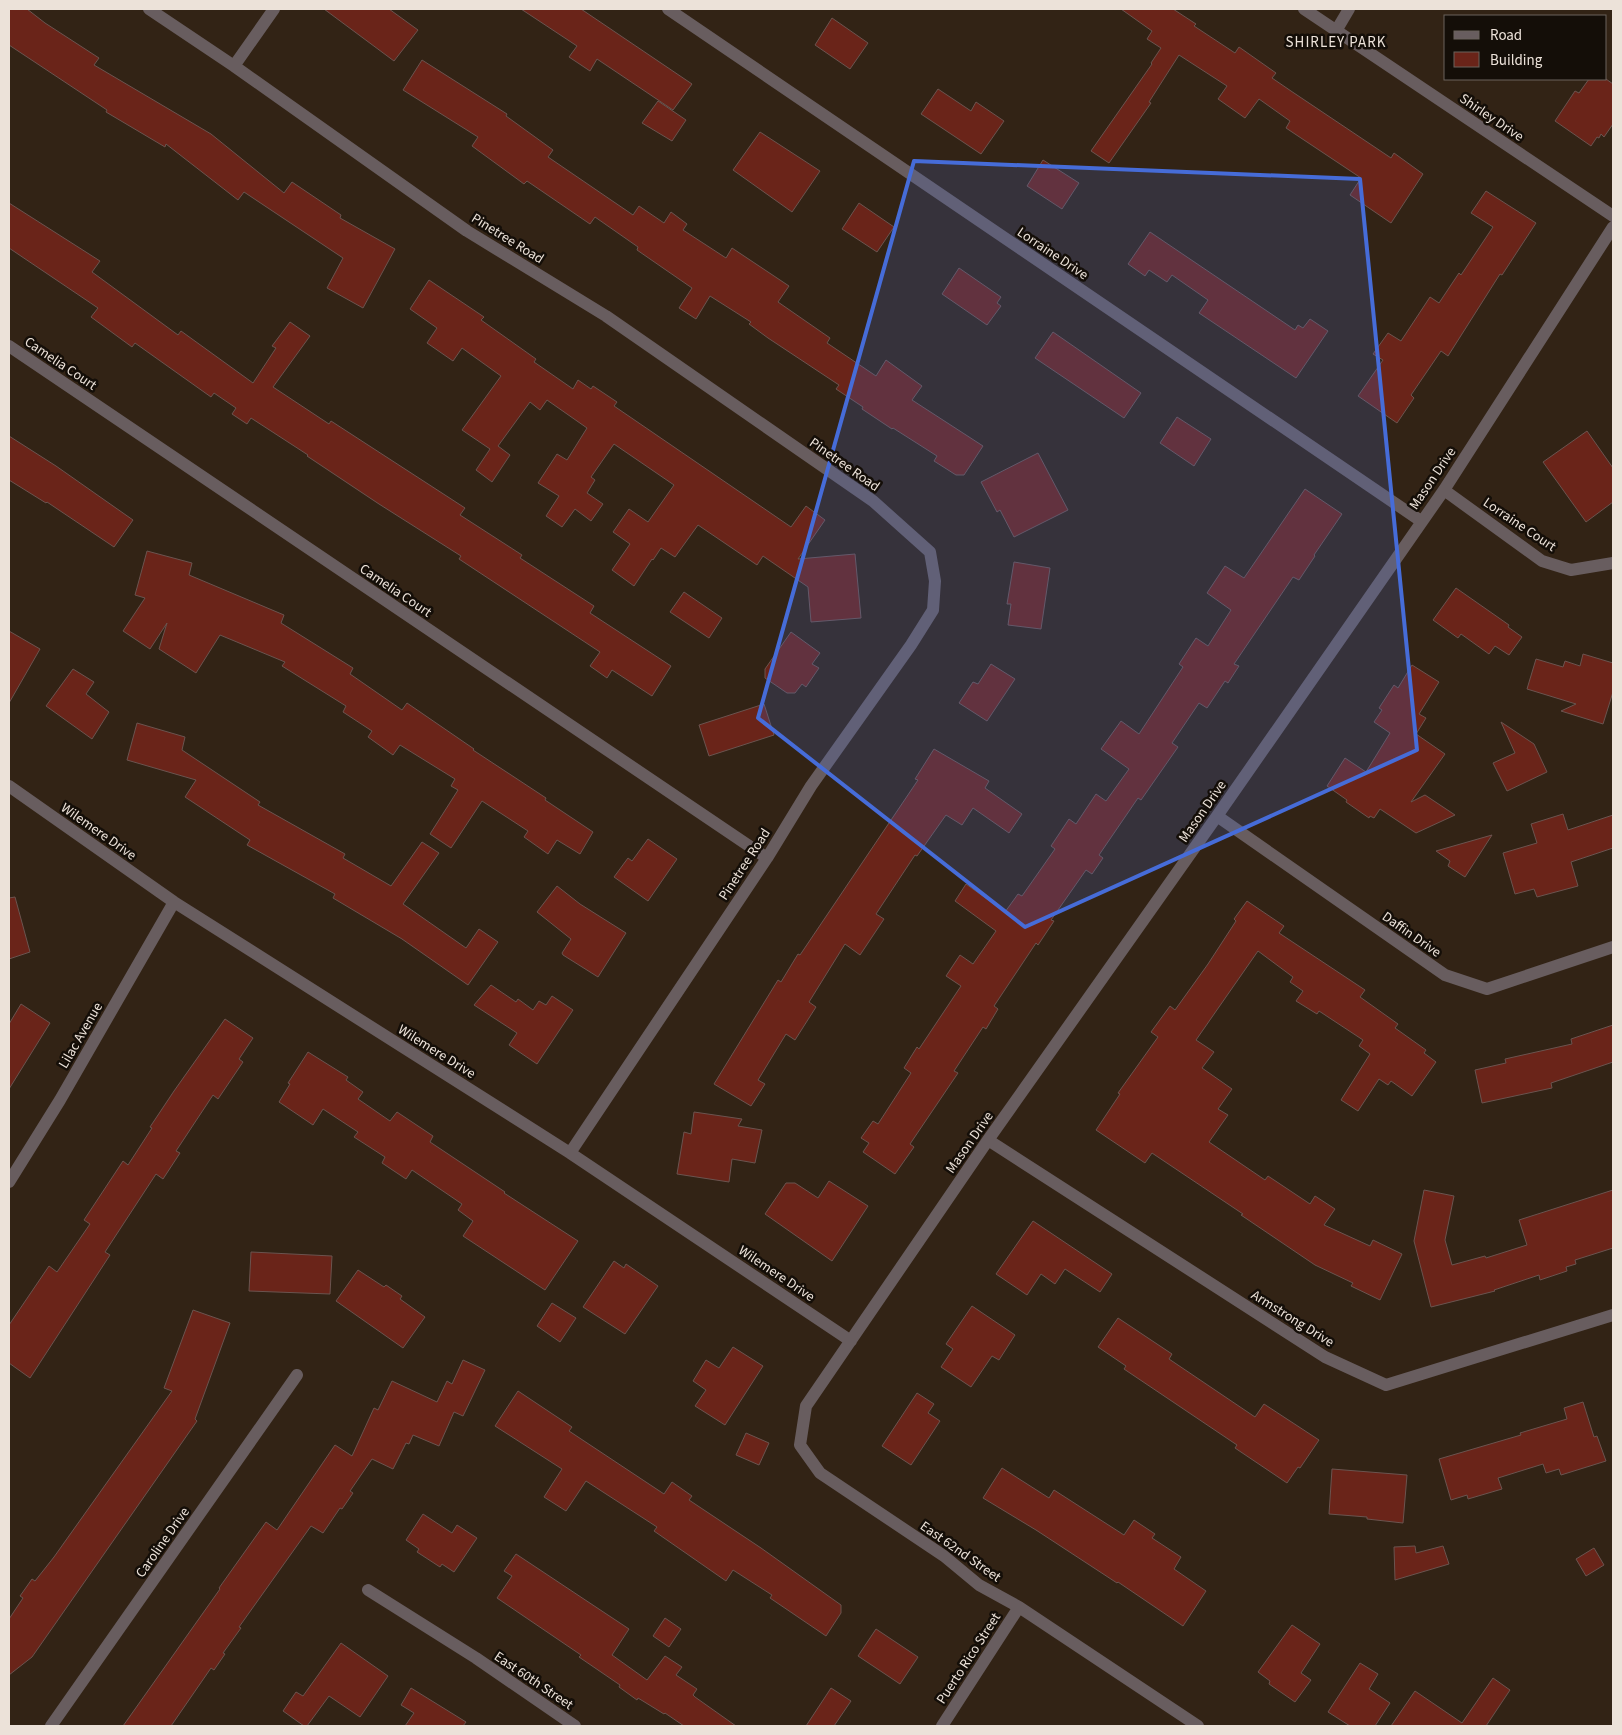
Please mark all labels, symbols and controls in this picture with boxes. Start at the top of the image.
legend [1444,15,1607,80]
text: Road [1490,25,1522,46]
district label: SHIRLEY PARK [1286,32,1386,53]
text: Building [1490,50,1543,71]
street label: Shirley Drive [1455,89,1528,147]
street label: Pinetree Road [467,209,548,269]
street label: Lorraine Drive [1013,223,1092,285]
street label: Camelia Court [20,332,101,396]
street label: Pinetree Road [805,433,884,497]
street label: Mason Drive [1405,443,1461,514]
street label: Lorraine Court [1479,493,1560,557]
street label: Camelia Court [355,559,436,623]
street label: Mason Drive [1174,777,1232,847]
street label: Wilemere Drive [57,798,140,865]
street label: Pinetree Road [714,825,776,904]
street label: Daffin Drive [1378,907,1445,963]
street label: Lilac Avenue [54,999,108,1072]
street label: Wilemere Drive [394,1020,479,1084]
street label: Mason Drive [941,1108,999,1178]
street label: Wilemere Drive [734,1241,819,1307]
street label: Armstrong Drive [1247,1285,1338,1352]
street label: Caroline Drive [131,1503,195,1582]
street label: East 62nd Street [916,1516,1005,1587]
street label: Puerto Rico Street [932,1609,1006,1708]
street label: East 60th Street [490,1647,577,1715]

